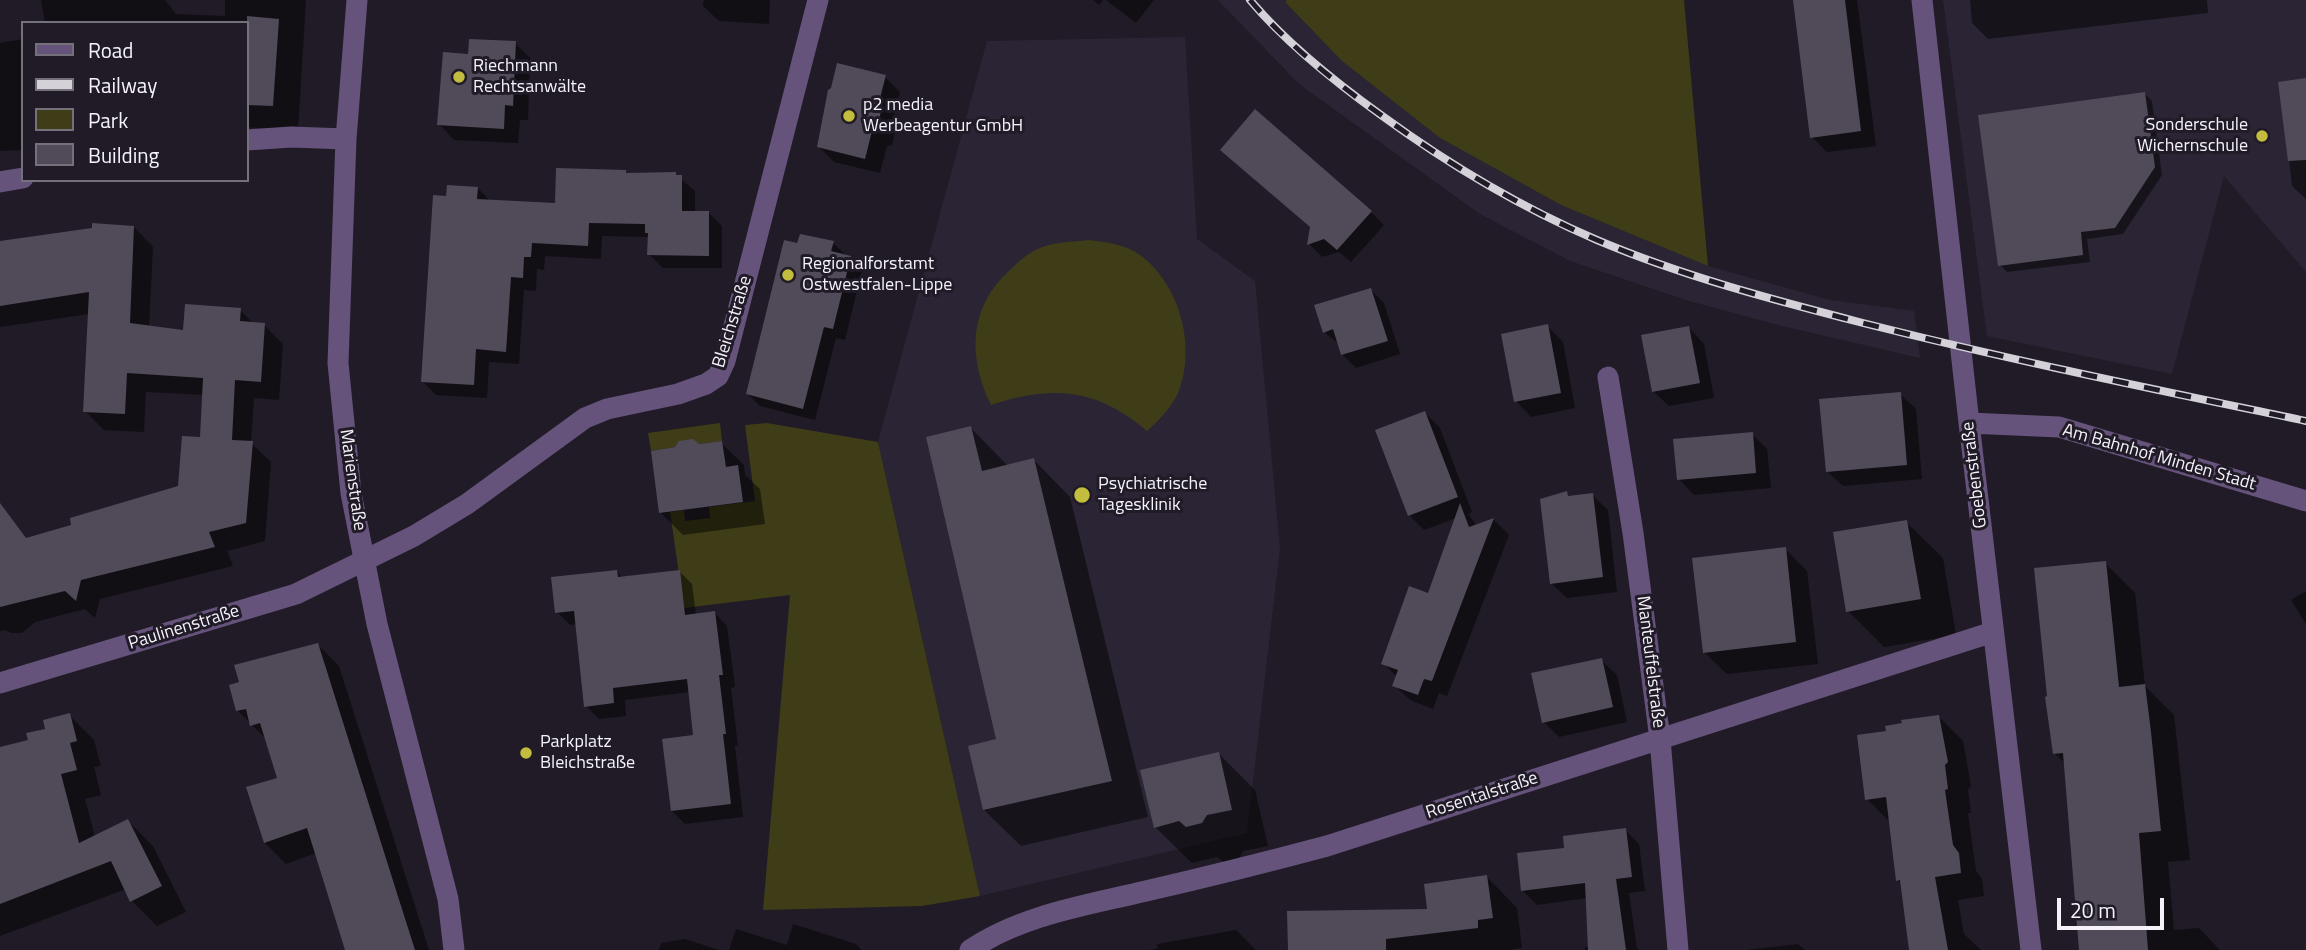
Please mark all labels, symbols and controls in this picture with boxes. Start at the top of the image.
legend [21,21,248,182]
text: Road [88,34,133,66]
place label: Riechmann Rechtsanwälte [473,56,586,98]
text: Railway [88,69,157,101]
marker: Riechmann Rechtsanwälte [451,69,467,85]
place label: p2 media Werbeagentur GmbH [863,95,1023,138]
text: Park [88,104,128,136]
marker: p2 media Werbeagentur GmbH [841,108,857,124]
place label: Sonderschule Wichernschule [2137,115,2248,158]
marker: Sonderschule Wichernschule [2254,128,2270,144]
text: Building [88,139,159,171]
place label: Regionalforstamt Ostwestfalen-Lippe [802,254,952,296]
marker: Regionalforstamt Ostwestfalen-Lippe [780,267,796,283]
street label: Bleichstraße [709,273,757,371]
street label: Goebenstraße [1958,420,1992,530]
street label: Am Bahnhof Minden Stadt [2060,420,2258,496]
street label: Marienstraße [334,428,370,532]
place label: Psychiatrische Tagesklinik [1098,474,1207,516]
marker: Psychiatrische Tagesklinik [1072,485,1092,505]
street label: Manteuffelstraße [1631,595,1669,729]
street label: Paulinenstraße [126,601,242,655]
place label: Parkplatz Bleichstraße [540,732,635,774]
marker: Parkplatz Bleichstraße [518,745,534,761]
street label: Rosentalstraße [1423,768,1541,824]
scale bar [2061,884,2168,928]
text: 20 m [2070,894,2116,926]

